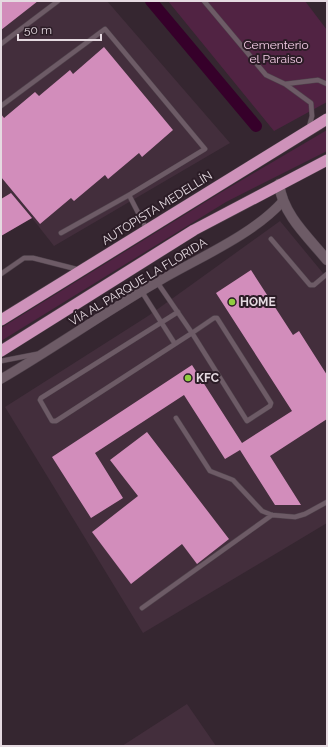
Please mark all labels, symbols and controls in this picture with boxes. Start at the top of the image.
scale bar [18,16,101,42]
text: 50 m [24,23,52,37]
park label: Cementerio el Paraiso [243,38,309,66]
street label: AUTOPISTA MEDELLÍN [99,168,215,248]
street label: VÍA AL PARQUE LA FLORIDA [67,235,209,329]
place label: HOME [240,295,276,309]
marker: HOME [227,297,237,307]
place label: KFC [196,371,219,385]
marker: KFC [183,373,193,383]

